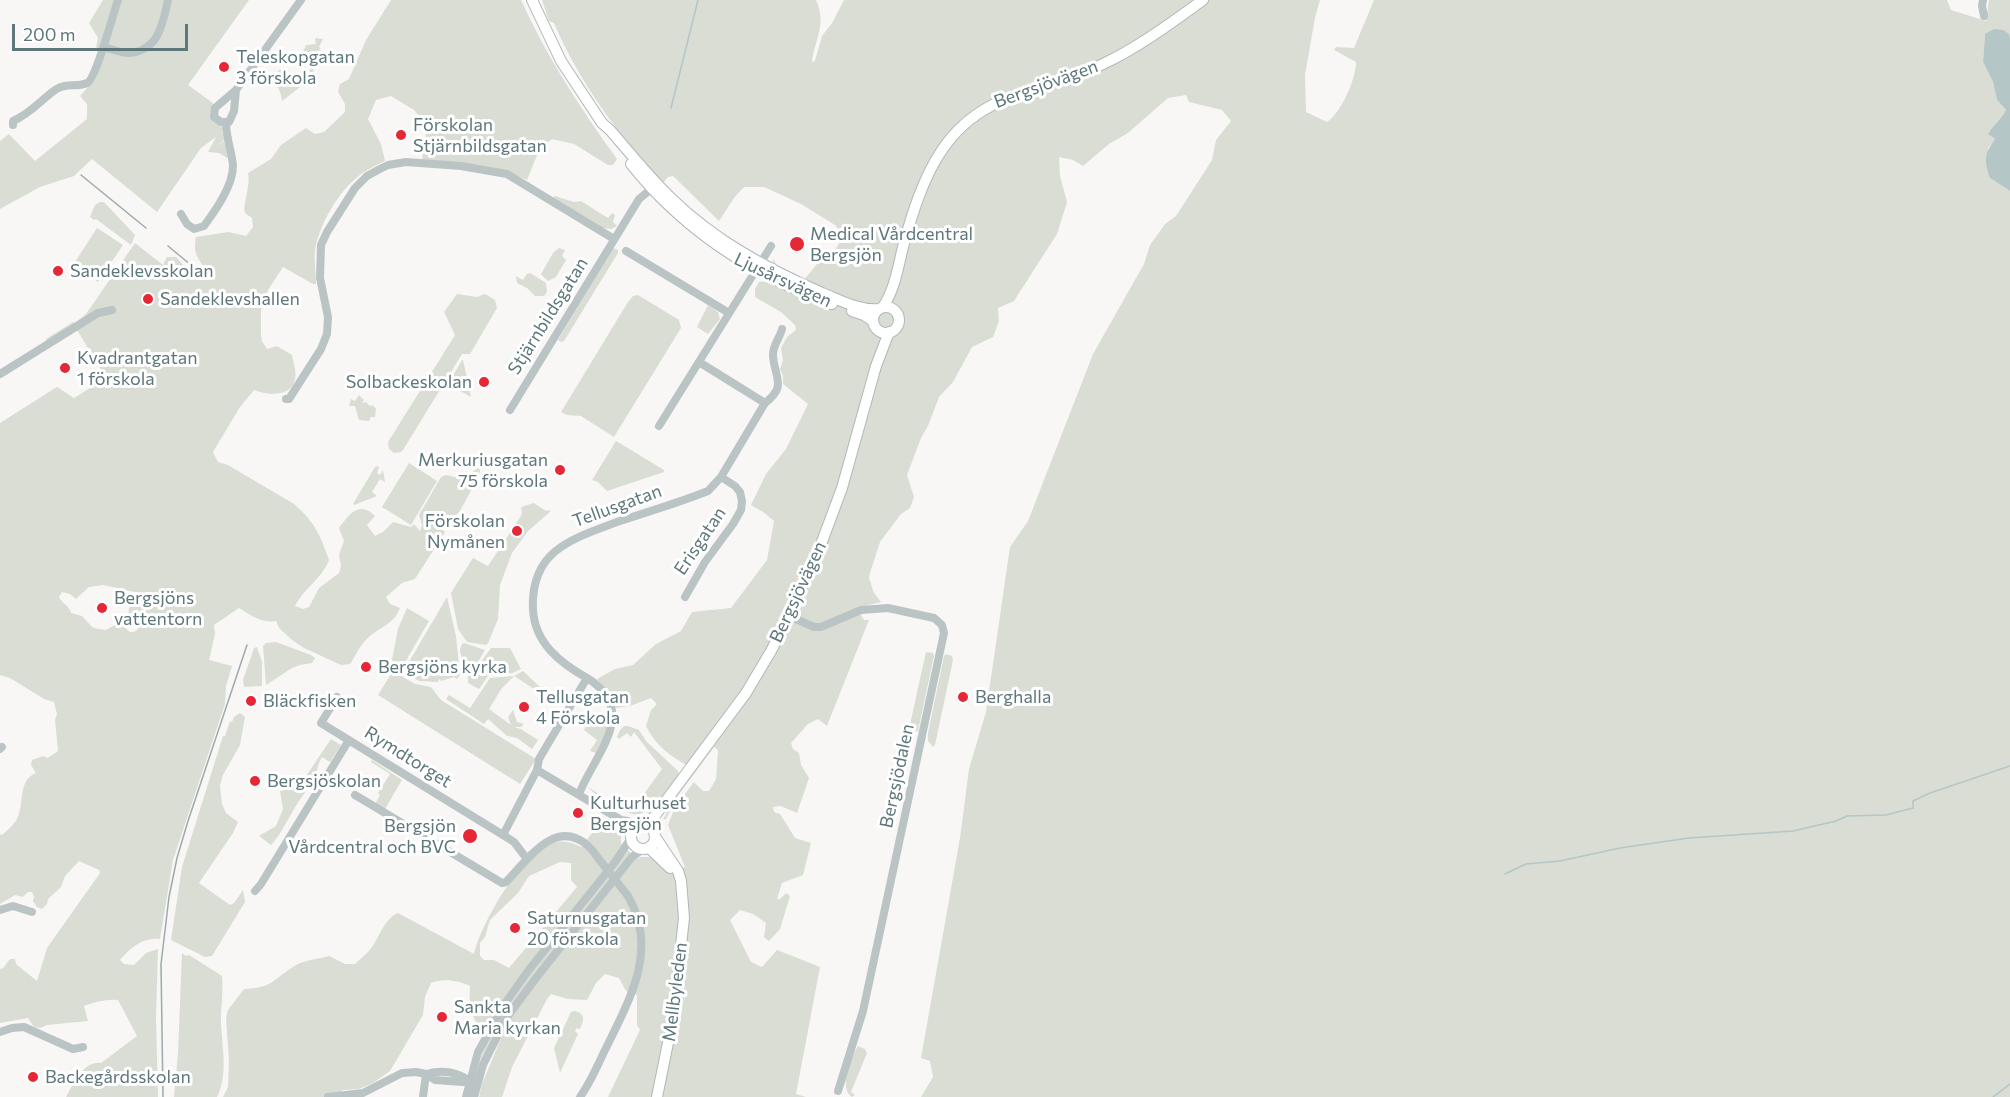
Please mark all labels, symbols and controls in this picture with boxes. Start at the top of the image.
scale bar [15,12,190,50]
text: 200 m [23,23,76,45]
place label: Teleskopgatan 3 förskola [236,46,355,88]
street label: Bergsjövägen [991,55,1101,113]
marker: Teleskopgatan 3 förskola [217,60,231,74]
place label: Förskolan Stjärnbildsgatan [413,114,547,156]
marker: Förskolan Stjärnbildsgatan [394,128,408,142]
place label: Medical Vårdcentral Bergsjön [810,223,973,266]
marker: Medical Vårdcentral Bergsjön [788,235,806,253]
street label: Ljusårsvägen [731,248,835,312]
street label: Stjärnbildsgatan [503,254,593,378]
place label: Sandeklevsskolan [70,260,214,282]
marker: Sandeklevsskolan [51,264,65,278]
place label: Sandeklevshallen [160,288,300,310]
marker: Sandeklevshallen [141,292,155,306]
place label: Kvadrantgatan 1 förskola [77,347,198,389]
marker: Kvadrantgatan 1 förskola [58,361,72,375]
place label: Solbackeskolan [346,371,472,393]
marker: Solbackeskolan [477,375,491,389]
place label: Merkuriusgatan 75 förskola [418,449,548,492]
marker: Merkuriusgatan 75 förskola [553,463,567,477]
street label: Tellusgatan [570,480,664,532]
street label: Erisgatan [670,503,730,579]
place label: Förskolan Nymånen [425,510,505,552]
marker: Förskolan Nymånen [510,524,524,538]
street label: Bergsjövägen [765,538,831,646]
place label: Bergsjöns vattentorn [114,587,202,630]
marker: Bergsjöns vattentorn [95,601,109,615]
place label: Bergsjöns kyrka [378,656,507,678]
marker: Bergsjöns kyrka [359,660,373,674]
place label: Tellusgatan 4 Förskola [536,686,629,728]
place label: Berghalla [975,686,1051,708]
place label: Bläckfisken [263,690,356,712]
marker: Berghalla [956,690,970,704]
marker: Bläckfisken [244,694,258,708]
marker: Tellusgatan 4 Förskola [517,700,531,714]
street label: Rymdtorget [360,722,456,792]
street label: Bergsjödalen [875,722,919,830]
place label: Bergsjöskolan [267,770,381,792]
marker: Bergsjöskolan [248,774,262,788]
place label: Kulturhuset Bergsjön [590,792,686,834]
marker: Kulturhuset Bergsjön [571,806,585,820]
place label: Bergsjön Vårdcentral och BVC [288,815,456,858]
marker: Bergsjön Vårdcentral och BVC [461,827,479,845]
place label: Saturnusgatan 20 förskola [527,907,646,950]
marker: Saturnusgatan 20 förskola [508,921,522,935]
street label: Mellbyleden [658,941,692,1043]
place label: Sankta Maria kyrkan [454,996,561,1038]
marker: Sankta Maria kyrkan [435,1010,449,1024]
place label: Backegårdsskolan [45,1066,191,1088]
marker: Backegårdsskolan [26,1070,40,1084]

